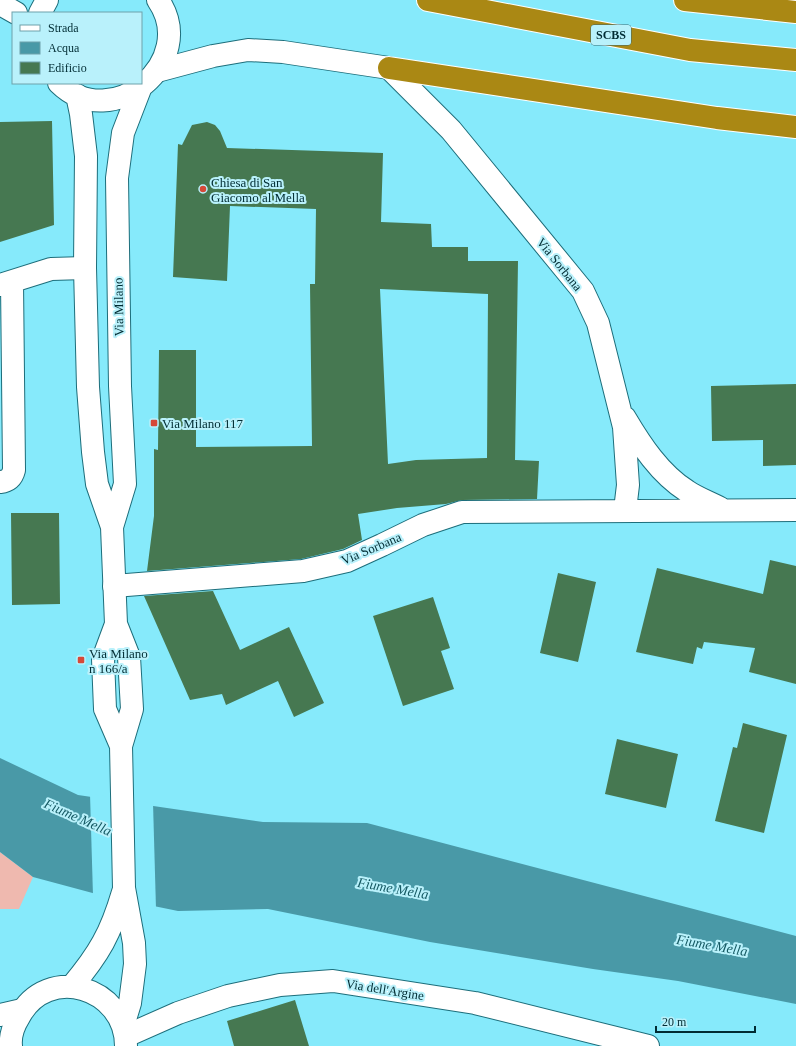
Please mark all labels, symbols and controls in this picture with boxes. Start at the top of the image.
legend [12,12,142,84]
text: Strada [48,21,79,35]
road number: SCBS [591,25,631,45]
text: Acqua [48,41,80,55]
text: Edificio [48,61,87,75]
place label: Chiesa di San Giacomo al Mella [211,175,305,205]
marker: Chiesa di San Giacomo al Mella [198,184,208,194]
street label: Via Sorbana [534,235,586,294]
street label: Via Milano [110,277,127,337]
place label: Via Milano 117 [162,416,244,431]
marker: Via Milano 117 [149,418,159,428]
street label: Via Sorbana [339,529,404,568]
place label: Via Milano n 166/a [89,646,148,676]
marker: Via Milano n 166/a [76,655,86,665]
water label: Fiume Mella [41,796,114,839]
water label: Fiume Mella [355,875,430,902]
water label: Fiume Mella [674,932,749,959]
street label: Via dell'Argine [345,976,425,1003]
scale bar [656,1008,755,1034]
text: 20 m [662,1015,687,1029]

